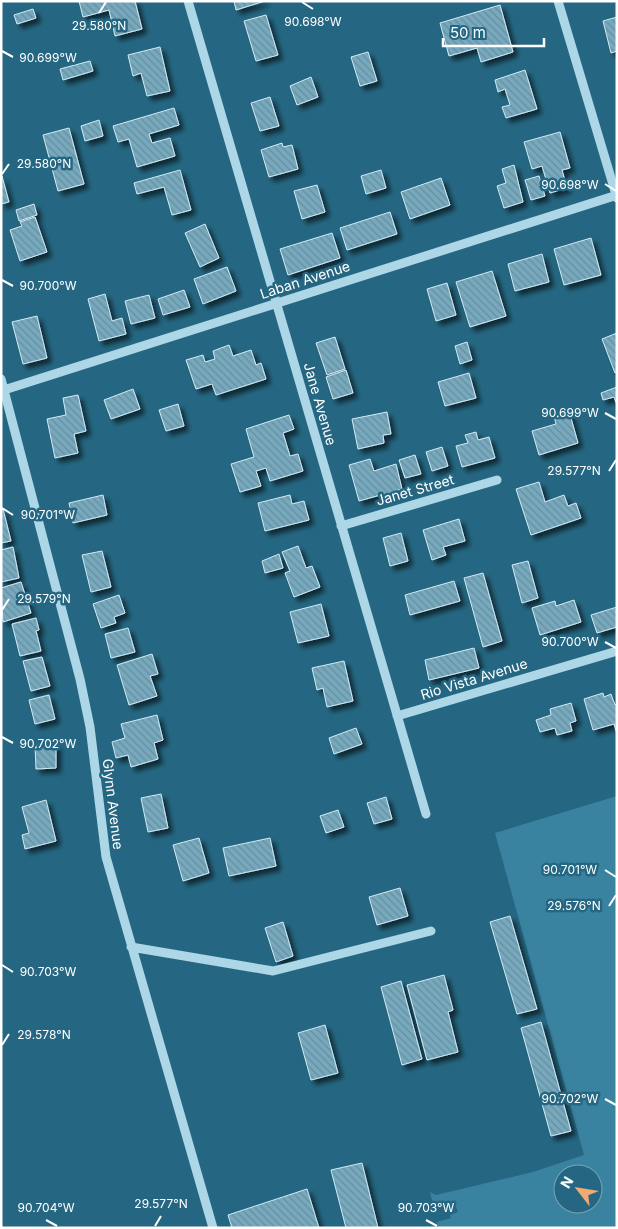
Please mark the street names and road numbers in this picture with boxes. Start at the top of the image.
street label: Laban Avenue [258,257,352,302]
street label: Jane Avenue [301,360,340,447]
street label: Janet Street [374,470,456,509]
street label: Rio Vista Avenue [418,654,529,703]
street label: Glynn Avenue [99,758,128,850]

